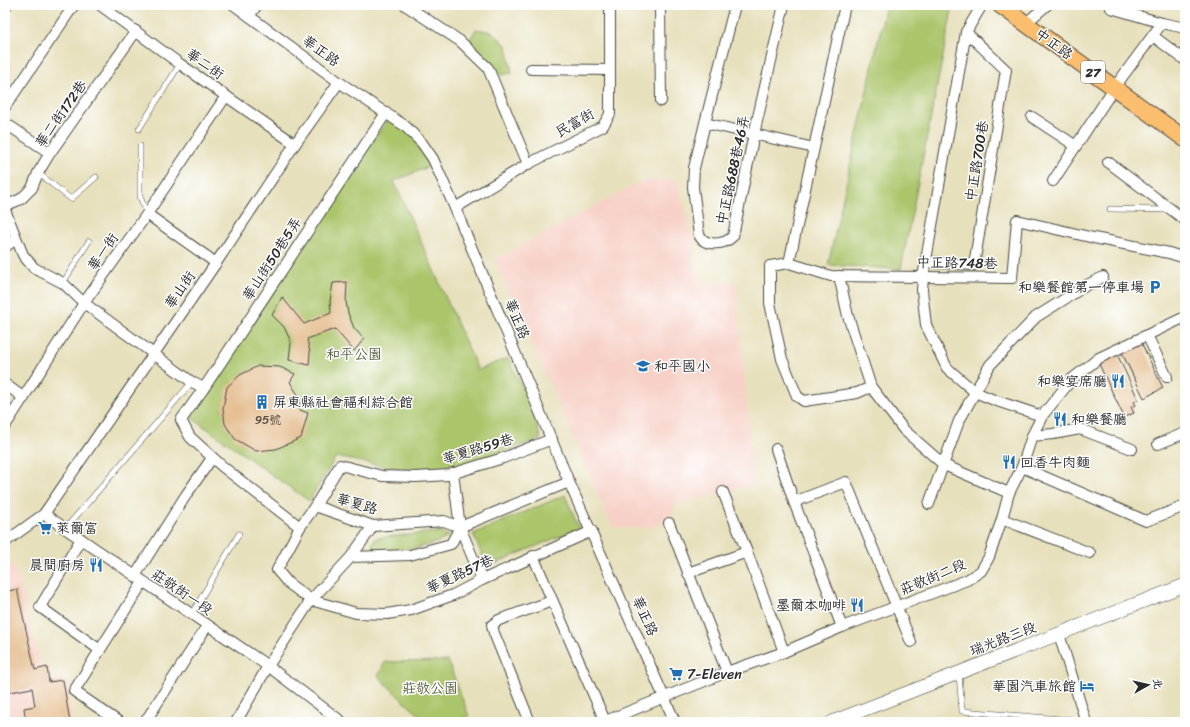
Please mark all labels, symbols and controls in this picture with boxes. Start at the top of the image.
street label: 中正路 [1030,22,1078,66]
street label: 華正路 [297,29,345,73]
street label: 華二街 [181,42,229,86]
road number: 27 [1081,61,1105,83]
street label: 華二街172巷 [28,74,94,153]
street label: 民富街 [551,102,599,144]
street label: 中正路688巷46弄 [709,113,757,227]
street label: 中正路700巷 [958,118,996,203]
street label: 華山街50巷5弄 [235,212,309,306]
street label: 華一街 [81,228,125,276]
street label: 中正路748巷 [916,250,999,276]
street label: 華山街 [158,266,202,314]
place label: 和樂餐館第一停車場 [1018,275,1144,300]
parking icon: 和樂餐館第一停車場 [1147,279,1163,295]
street label: 華正路 [497,295,537,343]
park label: 和平公園 [326,342,382,367]
place label: 和平國小 [654,354,710,379]
school or university icon: 和平國小 [635,358,651,374]
place label: 和樂宴席廳 [1037,369,1107,394]
restaurant icon: 和樂宴席廳 [1110,373,1126,389]
place label: 屏東縣社會福利綜合館 [273,390,413,415]
building icon: 屏東縣社會福利綜合館 [254,394,270,410]
place label: 和樂餐廳 [1071,407,1127,432]
house number: 95號 [255,409,281,431]
restaurant icon: 和樂餐廳 [1052,411,1068,427]
street label: 華夏路59巷 [439,426,518,472]
place label: 回香牛肉麵 [1020,450,1090,475]
restaurant icon: 回香牛肉麵 [1001,454,1017,470]
street label: 華夏路 [333,486,381,522]
place label: 萊爾富 [56,516,98,541]
supermarket icon: 萊爾富 [37,520,53,536]
street label: 華夏路57巷 [422,547,499,601]
street label: 莊敬街二段 [896,552,970,602]
place label: 晨間廚房 [29,553,85,578]
restaurant icon: 晨間廚房 [88,557,104,573]
street label: 莊敬街一段 [146,562,218,622]
street label: 華正路 [625,592,665,640]
place label: 墨爾本咖啡 [776,593,846,618]
restaurant icon: 墨爾本咖啡 [849,597,865,613]
street label: 瑞光路三段 [965,615,1040,664]
place label: 7-Eleven [687,662,742,687]
north arrow [1128,665,1168,705]
supermarket icon: 7-Eleven [668,666,684,682]
place label: 華園汽車旅館 [992,674,1076,699]
park label: 莊敬公園 [402,676,458,701]
text: 北 [1147,677,1168,690]
hotel icon: 華園汽車旅館 [1079,678,1095,694]

